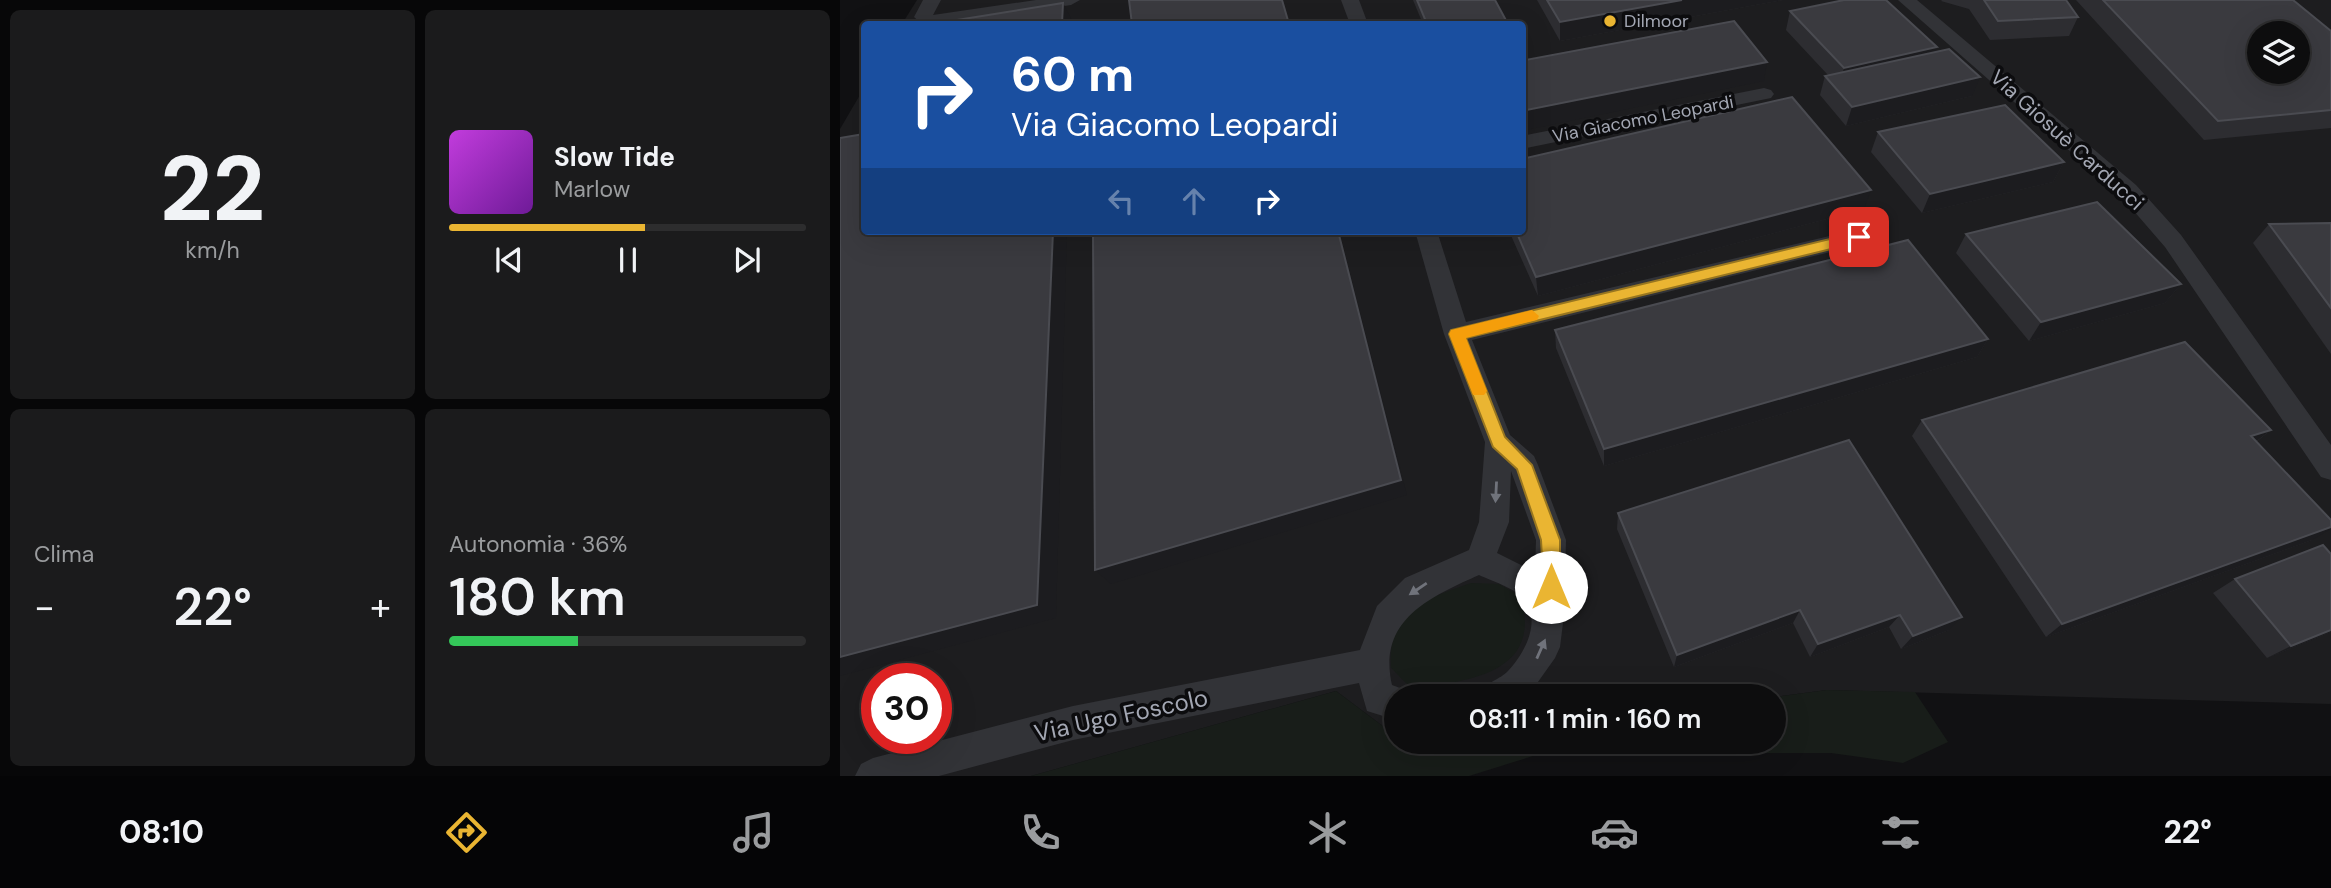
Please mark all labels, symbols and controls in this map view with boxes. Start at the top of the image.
place label: Dilmoor [1624,9,1689,33]
marker: Dilmoor [1602,13,1618,29]
map controls [2247,21,2310,84]
button: layers [2247,21,2310,84]
text: 60 m [1011,42,1134,106]
icon: right [896,49,987,140]
street label: Via Giosuè Carducci [1984,63,2150,217]
street label: Via Giacomo Leopardi [1550,90,1736,148]
text: Via Giacomo Leopardi [1011,104,1338,146]
text: 22 [160,130,265,248]
text: Slow Tide [554,140,675,174]
text: Marlow [554,174,630,204]
icon: left [1102,182,1140,220]
icon: ahead [1175,182,1213,220]
icon: right [1248,182,1286,220]
pin [1829,207,1889,267]
icon: arrive [1840,218,1878,256]
text: km/h [185,235,240,265]
icon: previous [490,241,528,279]
icon: pause [609,241,647,279]
icon: next [728,241,766,279]
one-way arrow [1490,481,1501,503]
text: Autonomia · 36% [449,529,627,559]
text: Clima [34,539,94,569]
position arrow [1514,550,1588,624]
text: 180 km [449,563,626,631]
text: 22° [173,573,252,641]
text: − [34,582,55,632]
text: + [370,582,391,632]
one-way arrow [1409,582,1427,596]
one-way arrow [1535,638,1546,659]
speed limit sign: 30 [861,663,952,754]
street label: Via Ugo Foscolo [1031,681,1211,749]
text: 08:11 · 1 min · 160 m [1469,702,1701,736]
icon: directions [442,808,491,857]
icon: music [729,808,778,857]
icon: phone [1016,808,1065,857]
icon: climate [1303,808,1352,857]
icon: car [1590,808,1639,857]
icon: filters [1876,808,1925,857]
text: 08:10 [119,811,204,853]
text: 22° [2163,811,2212,853]

